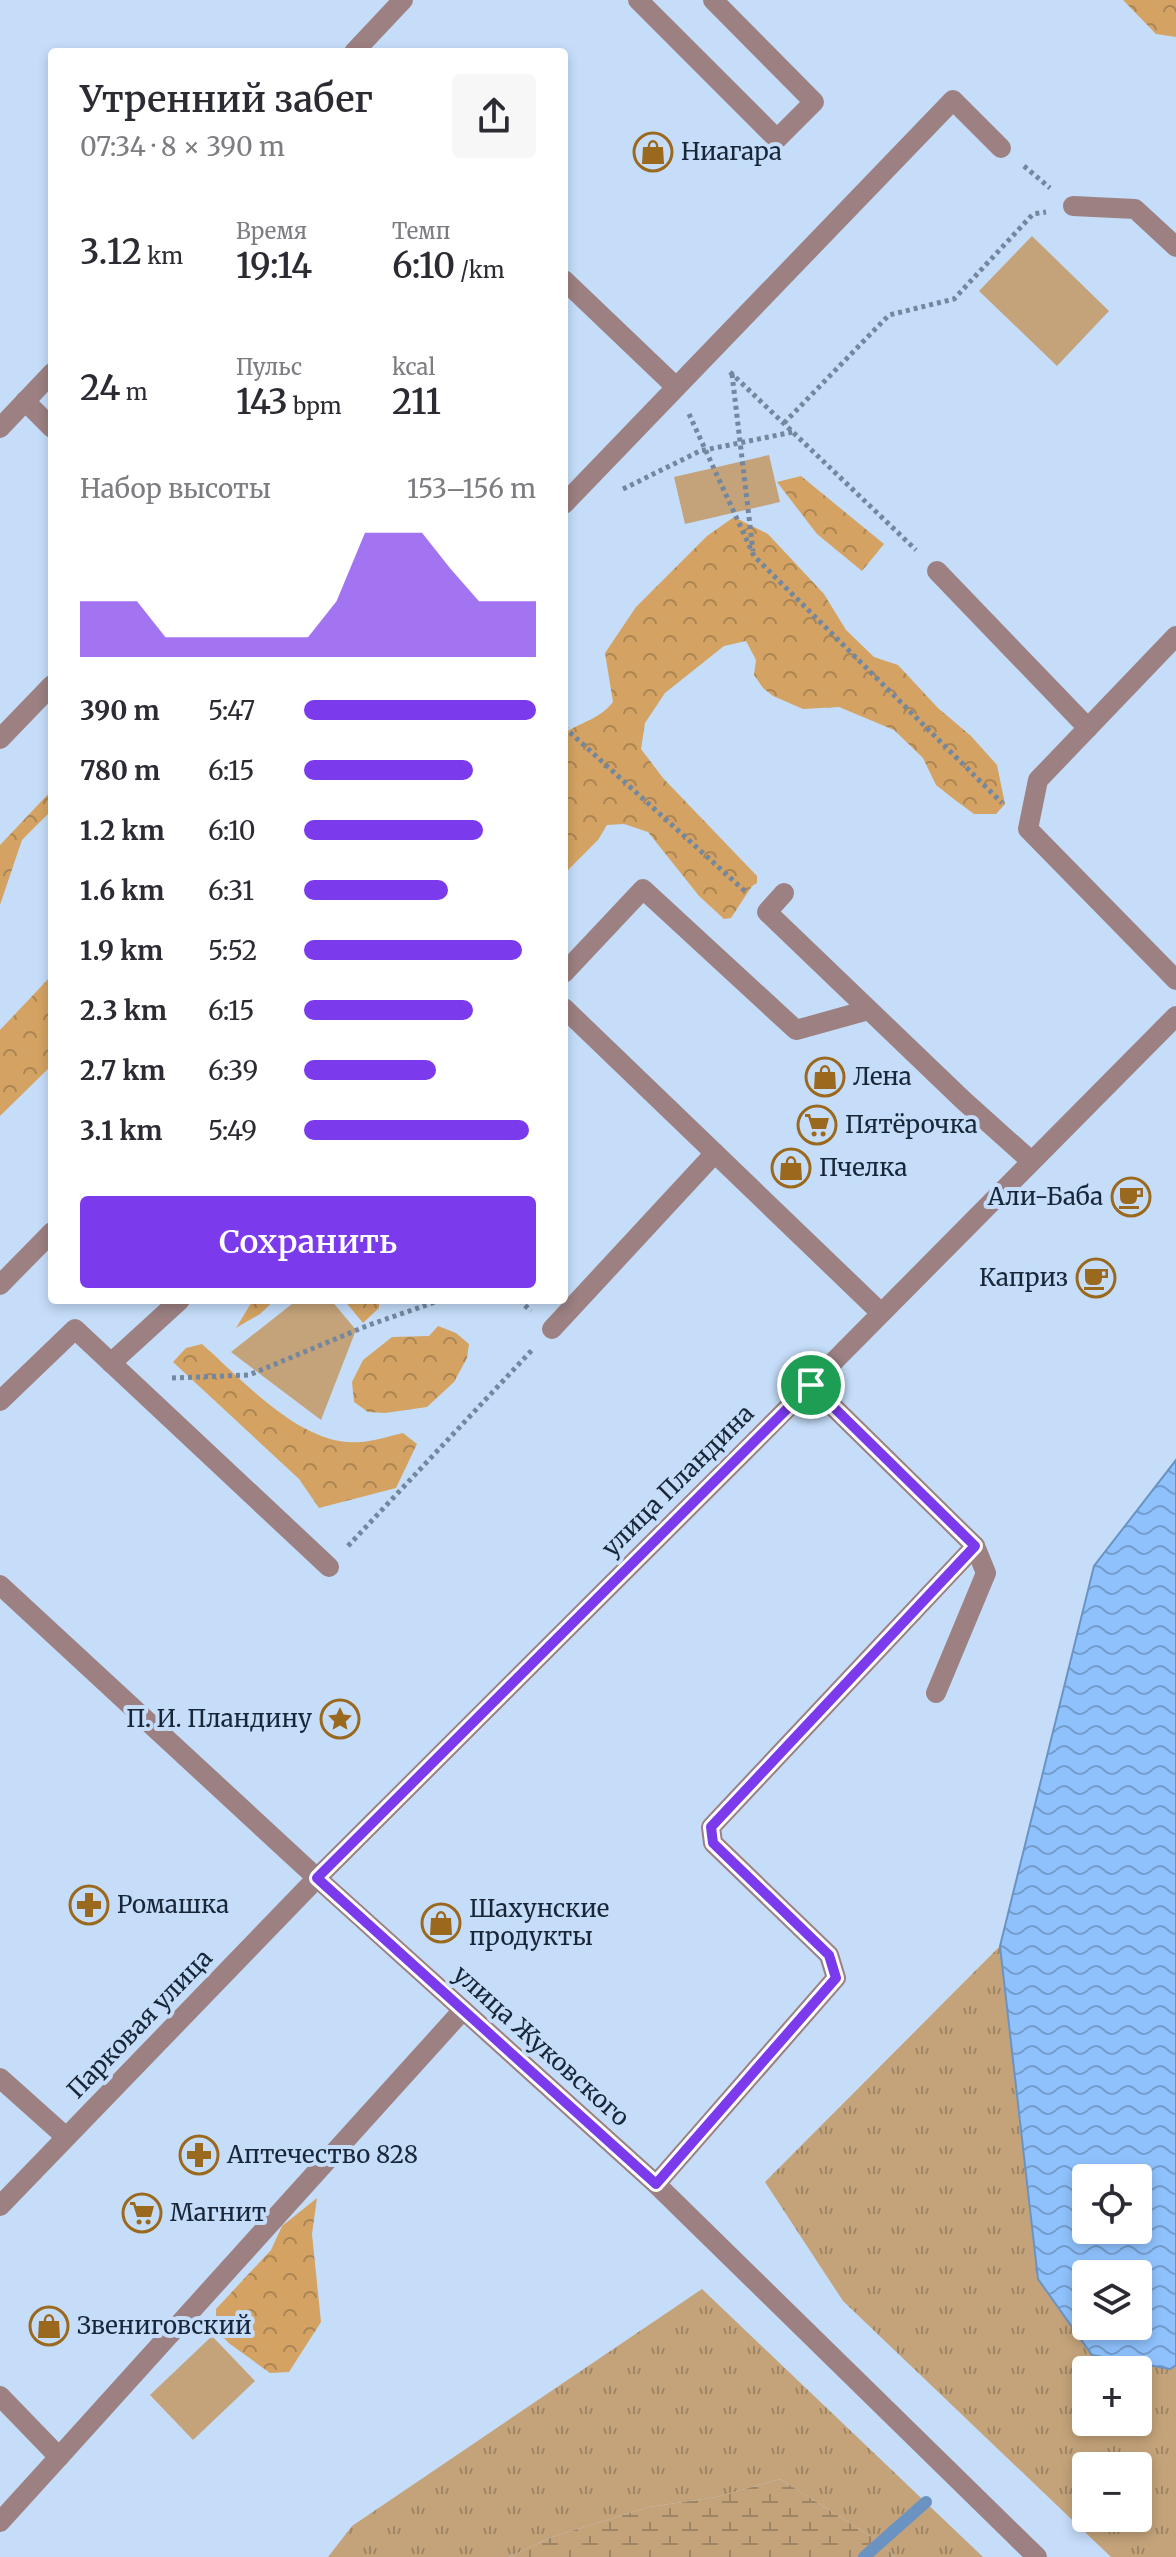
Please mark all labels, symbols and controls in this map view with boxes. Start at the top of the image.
button: share [452,74,536,158]
text: Утренний забег [80,77,373,122]
text: 07:34 · 8 × 390 m [80,130,285,163]
shop icon: Ниагара [632,131,674,173]
place label: Ниагара [681,136,782,167]
text: Время [236,217,307,245]
text: Темп [392,217,450,245]
text: 3.12 [80,231,142,273]
text: km [142,242,183,270]
text: 19:14 [236,245,312,287]
text: 6:10 [392,245,455,287]
text: /km [455,256,505,284]
text: Пульс [236,353,302,381]
text: kcal [392,353,435,381]
text: 24 [80,367,120,409]
text: m [120,378,148,406]
text: 143 [236,381,288,423]
text: 211 [392,381,441,423]
text: bpm [288,392,342,420]
text: Набор высоты [80,472,271,505]
text: 153–156 m [407,472,536,505]
text: 390 m [80,694,160,727]
text: 5:47 [208,694,255,727]
text: 780 m [80,754,160,787]
text: 6:15 [208,754,254,787]
text: 1.2 km [80,814,165,847]
text: 6:10 [208,814,256,847]
text: 1.6 km [80,874,164,907]
text: 6:31 [208,874,254,907]
text: 1.9 km [80,934,163,967]
text: 5:52 [208,934,257,967]
text: 2.3 km [80,994,167,1027]
text: 6:15 [208,994,254,1027]
text: 2.7 km [80,1054,166,1087]
text: 6:39 [208,1054,258,1087]
shop icon: Лена [804,1056,846,1098]
place label: Лена [853,1061,912,1092]
supermarket icon: Пятёрочка [796,1104,838,1146]
place label: Пятёрочка [845,1109,978,1140]
text: 3.1 km [80,1114,163,1147]
text: 5:49 [208,1114,257,1147]
shop icon: Пчелка [770,1147,812,1189]
place label: Пчелка [819,1152,907,1183]
cafe icon: Али-Баба [1110,1176,1152,1218]
place label: Али-Баба [987,1181,1103,1212]
button: Сохранить [80,1196,536,1288]
cafe icon: Каприз [1075,1257,1117,1299]
place label: Каприз [979,1262,1068,1293]
pin [777,1351,845,1419]
icon: arrive [789,1363,833,1407]
street label: улица Пландина [595,1398,760,1563]
place icon: П. И. Пландину [319,1698,361,1740]
place label: П. И. Пландину [126,1703,312,1734]
pharmacy icon: Ромашка [68,1884,110,1926]
place label: Ромашка [117,1889,229,1920]
place label: Шахунские продукты [469,1893,609,1952]
shop icon: Шахунские продукты [420,1902,462,1944]
street label: Парковая улица [60,1942,219,2105]
street label: улица Жуковского [447,1958,636,2133]
pharmacy icon: Аптечество 828 [178,2134,220,2176]
place label: Аптечество 828 [226,2139,418,2170]
map controls [1072,2164,1152,2532]
button: locate [1072,2164,1152,2244]
supermarket icon: Магнит [121,2192,163,2234]
place label: Магнит [170,2197,266,2228]
button: layers [1072,2260,1152,2340]
shop icon: Звениговский [28,2305,70,2347]
place label: Звениговский [77,2310,252,2341]
button: + [1072,2356,1152,2436]
button: − [1072,2452,1152,2532]

